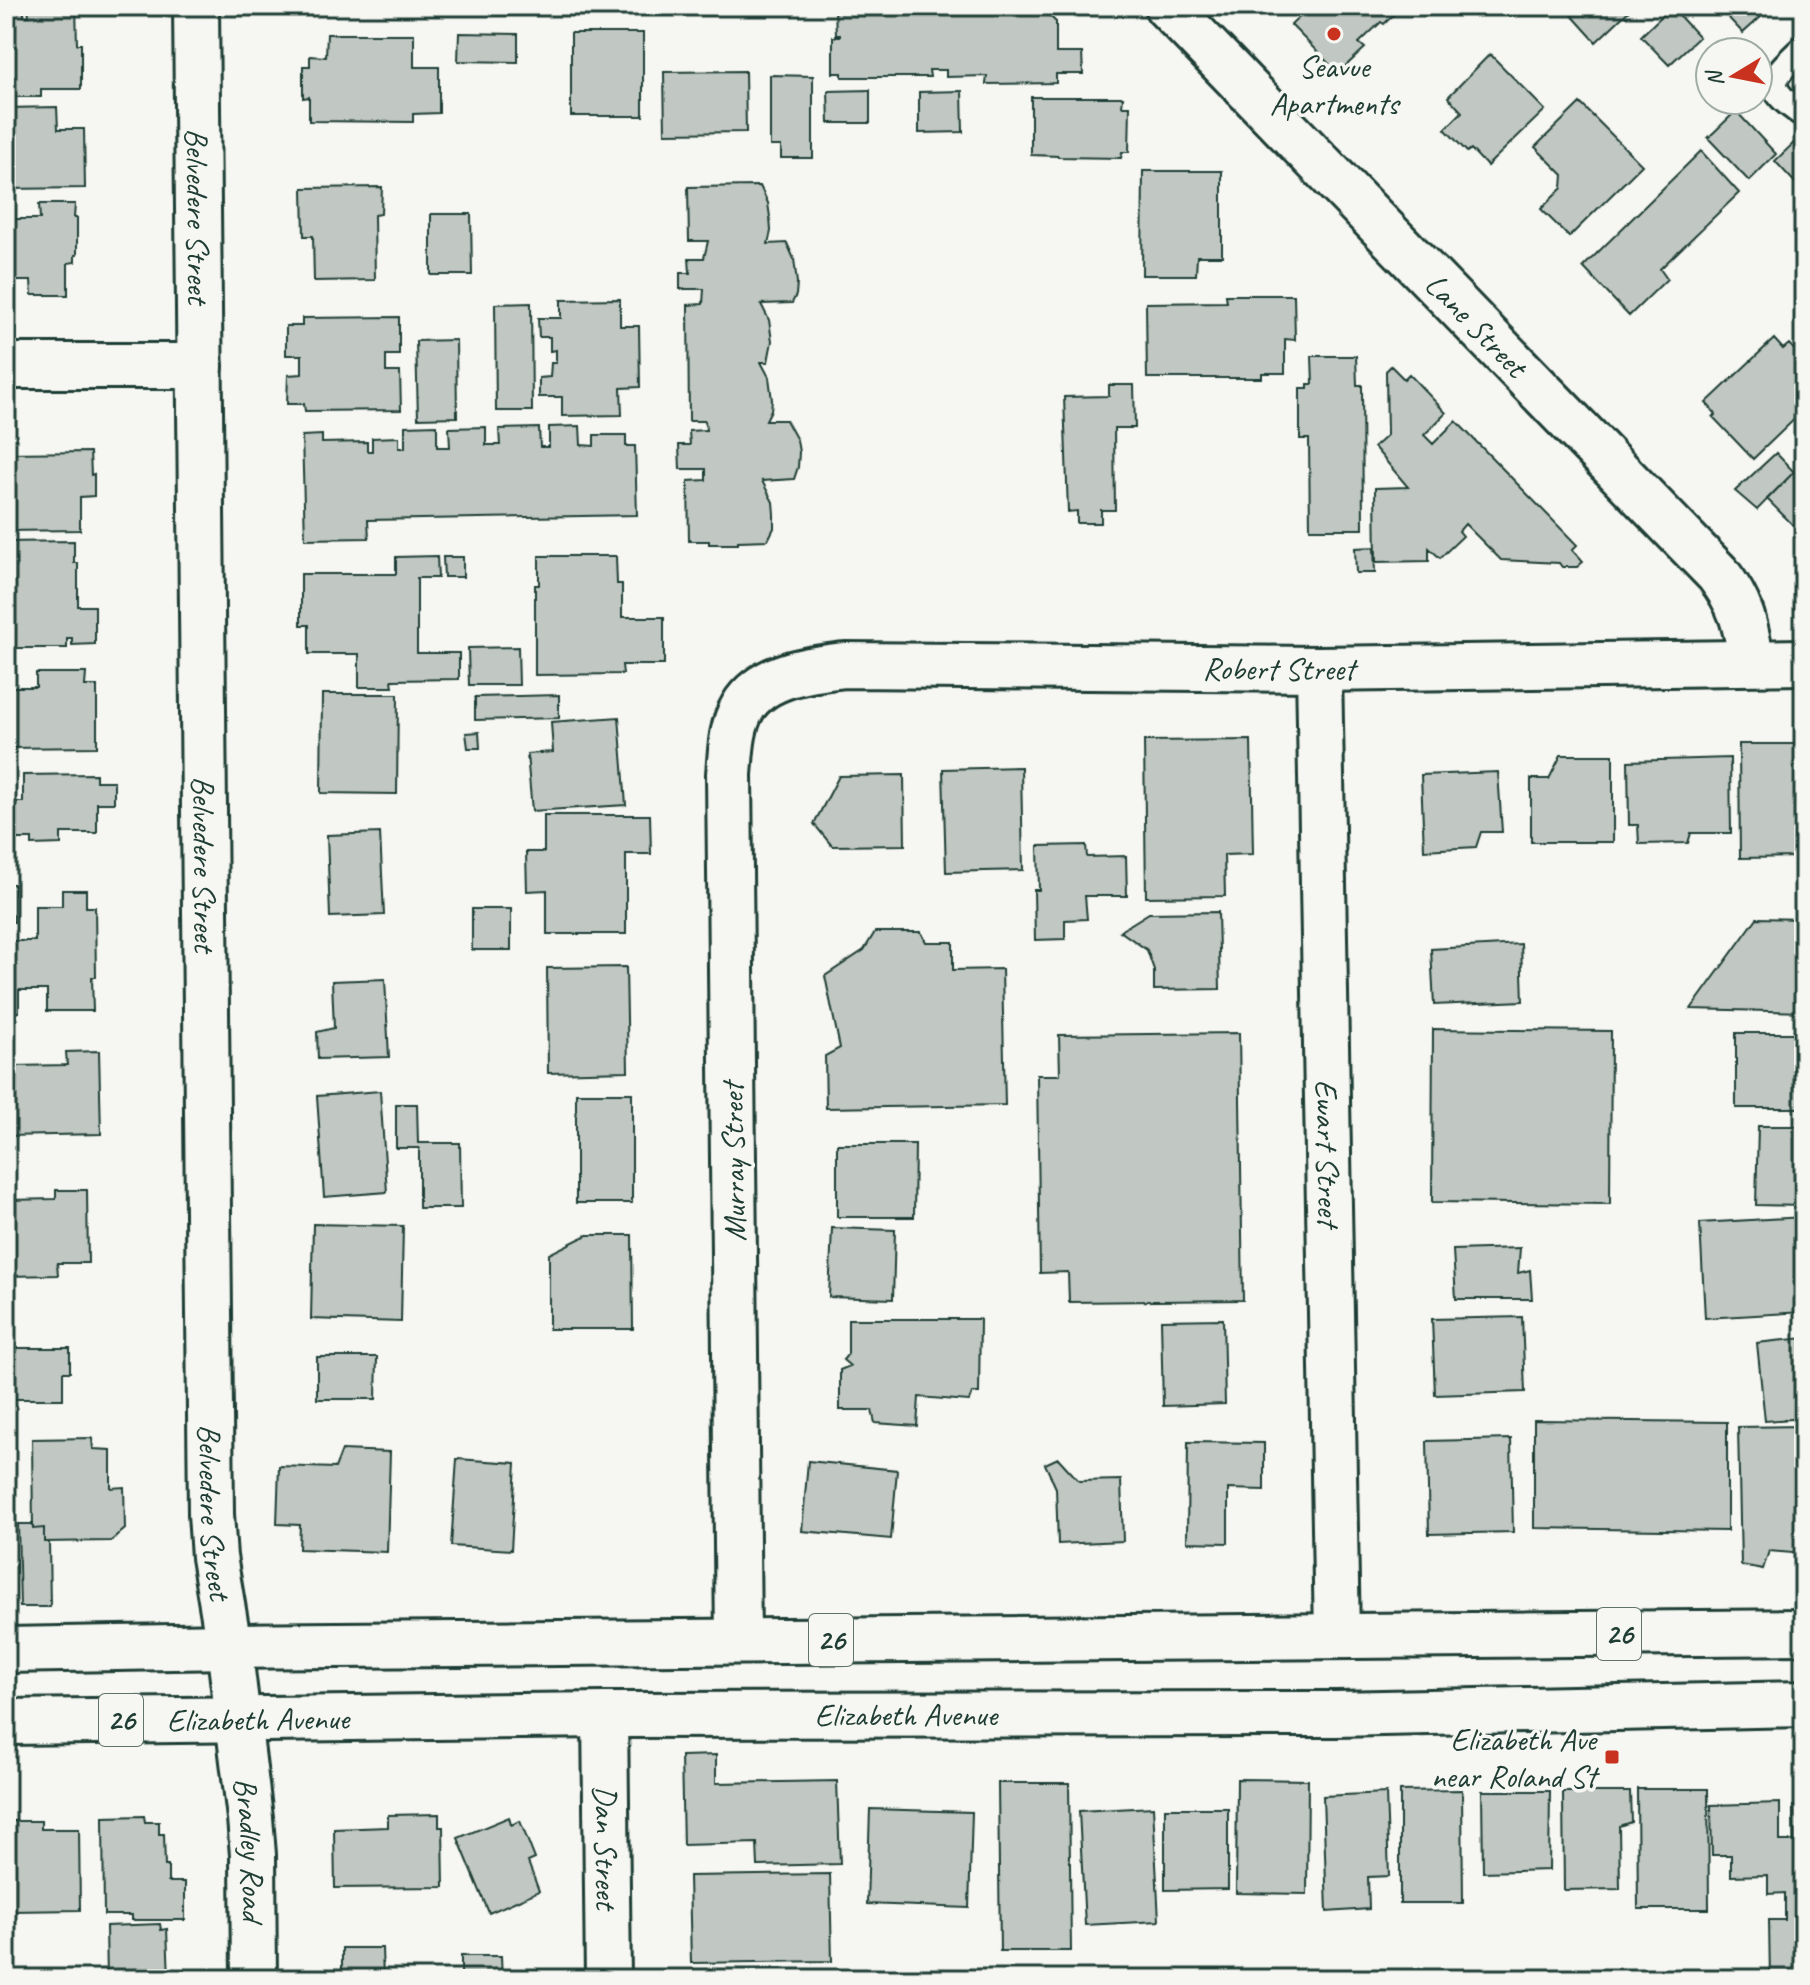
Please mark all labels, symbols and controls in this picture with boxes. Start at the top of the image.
marker: Seavue Apartments [1325,25,1343,43]
north arrow [1694,36,1774,116]
place label: Seavue Apartments [1270,46,1401,124]
text: N [1700,67,1730,88]
street label: Belvedere Street [176,128,219,307]
street label: Lane Street [1416,264,1538,388]
street label: Robert Street [1202,648,1359,690]
street label: Belvedere Street [183,776,225,955]
street label: Murray Street [712,1078,755,1242]
street label: Ewart Street [1306,1079,1349,1231]
street label: Belvedere Street [189,1424,241,1606]
road number: 26 [1597,1608,1641,1660]
road number: 26 [809,1614,853,1666]
road number: 26 [99,1694,143,1746]
street label: Elizabeth Avenue [815,1694,1000,1736]
street label: Elizabeth Avenue [167,1698,352,1741]
place label: Elizabeth Ave near Roland St [1431,1719,1600,1797]
marker: Elizabeth Ave near Roland St [1603,1748,1621,1766]
street label: Bradley Road [224,1775,274,1927]
street label: Dan Street [585,1785,627,1912]

